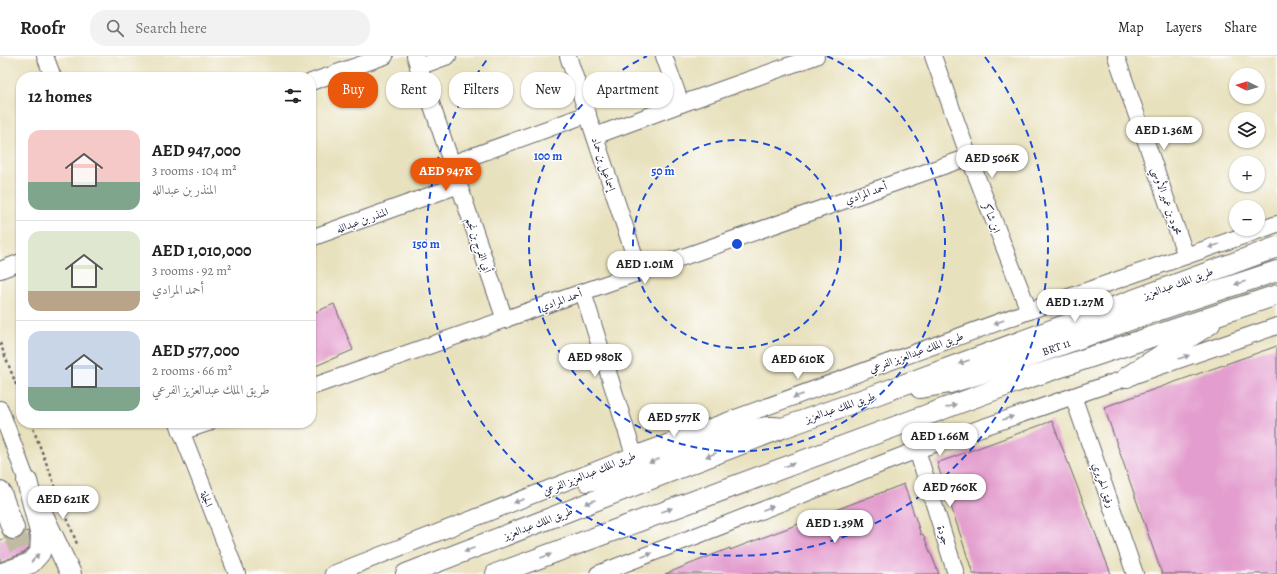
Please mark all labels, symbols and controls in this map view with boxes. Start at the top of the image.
search box [90,10,370,46]
text: Roofr [20,15,66,41]
icon: search [104,17,126,39]
text: Search here [136,18,207,38]
text: Map [1118,18,1144,37]
text: Layers [1166,18,1202,37]
text: Share [1224,18,1257,37]
north arrow [1229,68,1265,104]
map controls [1229,68,1265,236]
chip: Buy [328,72,378,108]
chip: Rent [386,72,441,108]
chip: Filters [449,72,513,108]
chip: New [521,72,575,108]
chip: Apartment [583,72,673,108]
text: 12 homes [28,85,92,108]
icon: filters [282,85,304,107]
button: layers [1229,112,1265,148]
pin: AED 1.36M [1118,117,1210,151]
text: AED 1.36M [1135,121,1193,138]
street label: إسماعيل بن حماد [587,135,619,194]
text: AED 947,000 [152,139,241,162]
pin: AED 506K [951,145,1033,179]
icon: home [60,146,108,194]
text: 100 m [534,148,562,164]
text: AED 506K [965,149,1019,166]
button: + [1229,156,1265,192]
pin: AED 947K [405,158,487,192]
text: 3 rooms · 104 m² [152,162,236,179]
text: AED 947K [419,162,473,179]
text: 50 m [651,163,675,179]
street label: محمود بن عمير الأوسي [1145,165,1186,238]
street label: أحمد المرادي [843,178,890,209]
text: المنذر بن عبدالله [152,181,217,198]
street label: ابن شاكر [979,200,1004,235]
button: − [1229,200,1265,236]
street label: المنذر بن عبدالله [334,204,390,237]
street label: أبي الفرج بن نجم [459,215,496,276]
text: 150 m [412,236,440,252]
centre of rings [730,237,744,251]
text: AED 1,010,000 [152,239,252,262]
one-way arrow [1207,244,1219,250]
icon: home [60,247,108,295]
pin: AED 1.01M [599,251,691,285]
text: AED 1.01M [616,255,674,272]
text: 3 rooms · 92 m² [152,262,231,279]
street label: طريق الملك عبدالعزيز [1140,264,1215,303]
text: أحمد المرادي [152,281,204,298]
one-way arrow [1234,281,1246,287]
street label: أحمد المرادي [538,285,585,316]
pin: AED 1.27M [1029,289,1121,323]
text: AED 1.27M [1046,293,1104,310]
one-way arrow [992,320,1004,326]
street label: طريق الملك عبدالعزيز الفرعي [867,328,966,377]
street label: BRT 11 [1040,335,1073,359]
text: AED 577,000 [152,339,240,362]
pin: AED 980K [554,344,636,378]
pin: AED 610K [757,346,839,380]
icon: home [60,347,108,395]
text: AED 980K [568,348,622,365]
text: AED 610K [772,350,824,367]
one-way arrow [1178,354,1190,360]
one-way arrow [958,360,970,366]
text: 2 rooms · 66 m² [152,362,232,379]
text: طريق الملك عبدالعزيز الفرعي [152,381,270,398]
street label: طريق الملك عبدالعزيز [802,388,877,427]
one-way arrow [791,393,803,399]
one-way arrow [945,402,957,408]
pin: AED 577K [633,404,715,438]
text: AED 577K [648,408,700,425]
one-way arrow [1003,415,1015,421]
pin: AED 1.66M [894,423,986,457]
text: AED 1.66M [911,427,969,444]
street label: طريق الملك عبدالعزيز الفرعي [540,448,638,500]
one-way arrow [705,453,717,459]
one-way arrow [648,459,660,465]
street label: رفيق الحريري [1088,461,1118,510]
one-way arrow [784,462,796,468]
pin: AED 760K [909,474,991,508]
text: AED 760K [923,478,977,495]
pin: AED 621K [22,486,104,520]
street label: الجلة [196,488,216,509]
text: AED 621K [37,490,89,507]
one-way arrow [513,499,525,505]
one-way arrow [583,500,595,506]
street label: طريق الملك عبدالعزيز [500,503,575,544]
one-way arrow [763,504,775,510]
one-way arrow [662,507,674,513]
pin: AED 1.39M [789,510,881,544]
text: AED 1.39M [806,514,864,531]
street label: جودة [933,523,954,547]
one-way arrow [462,547,474,553]
one-way arrow [642,551,654,557]
one-way arrow [540,552,552,558]
one-way arrow [30,553,40,563]

